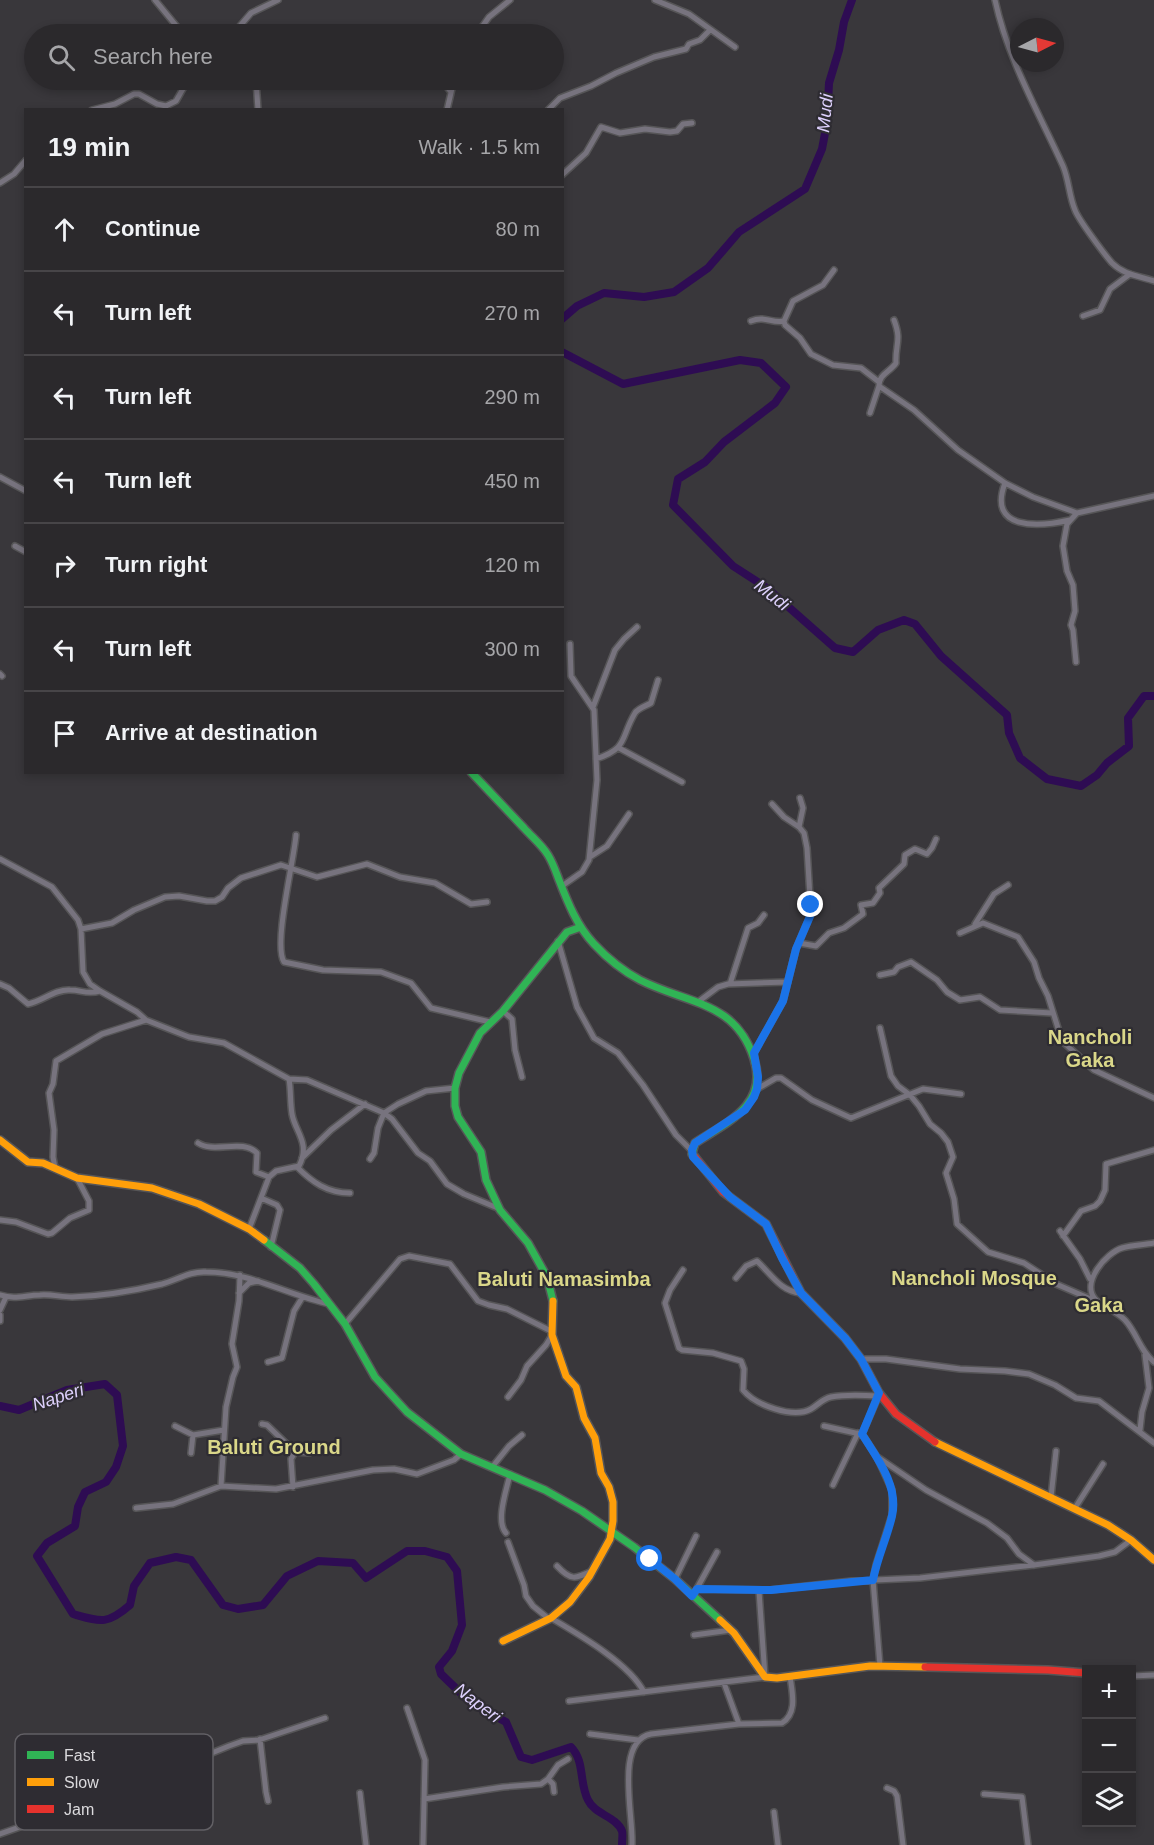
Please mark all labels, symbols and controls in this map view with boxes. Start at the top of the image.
north arrow [1010,18,1064,72]
search box [24,24,564,90]
icon: search [45,41,78,74]
text: Search here [93,44,213,69]
water label: Mudi [813,92,837,133]
text: 19 min [48,132,130,162]
text: Walk · 1.5 km [419,136,540,158]
icon: ahead [48,213,81,246]
text: Continue [105,216,200,241]
text: 80 m [496,218,540,240]
icon: left [48,297,81,330]
text: Turn left [105,300,191,325]
text: 270 m [484,302,540,324]
icon: left [48,381,81,414]
text: Turn left [105,384,191,409]
text: 290 m [484,386,540,408]
icon: left [48,465,81,498]
text: Turn left [105,468,191,493]
text: 450 m [484,470,540,492]
icon: right [48,549,81,582]
text: Turn right [105,552,207,577]
text: 120 m [484,554,540,576]
water label: Mudi [750,575,794,616]
icon: left [48,633,81,666]
text: Turn left [105,636,191,661]
text: 300 m [484,638,540,660]
icon: arrive [48,717,81,750]
text: Arrive at destination [105,720,318,745]
route end [797,891,823,917]
district label: Nancholi Gaka [1048,1026,1132,1071]
district label: Nancholi Mosque [891,1267,1057,1289]
district label: Baluti Namasimba [477,1268,652,1290]
district label: Gaka [1075,1294,1124,1316]
water label: Naperi [30,1379,87,1415]
district label: Baluti Ground [207,1436,341,1458]
route start [636,1545,662,1571]
map controls [1082,1665,1136,1827]
button: + [1082,1665,1136,1719]
water label: Naperi [451,1679,506,1728]
button: − [1082,1719,1136,1773]
legend [15,1734,213,1830]
text: Fast [64,1747,96,1764]
button: layers [1082,1773,1136,1827]
text: Slow [64,1774,99,1791]
text: Jam [64,1801,94,1818]

